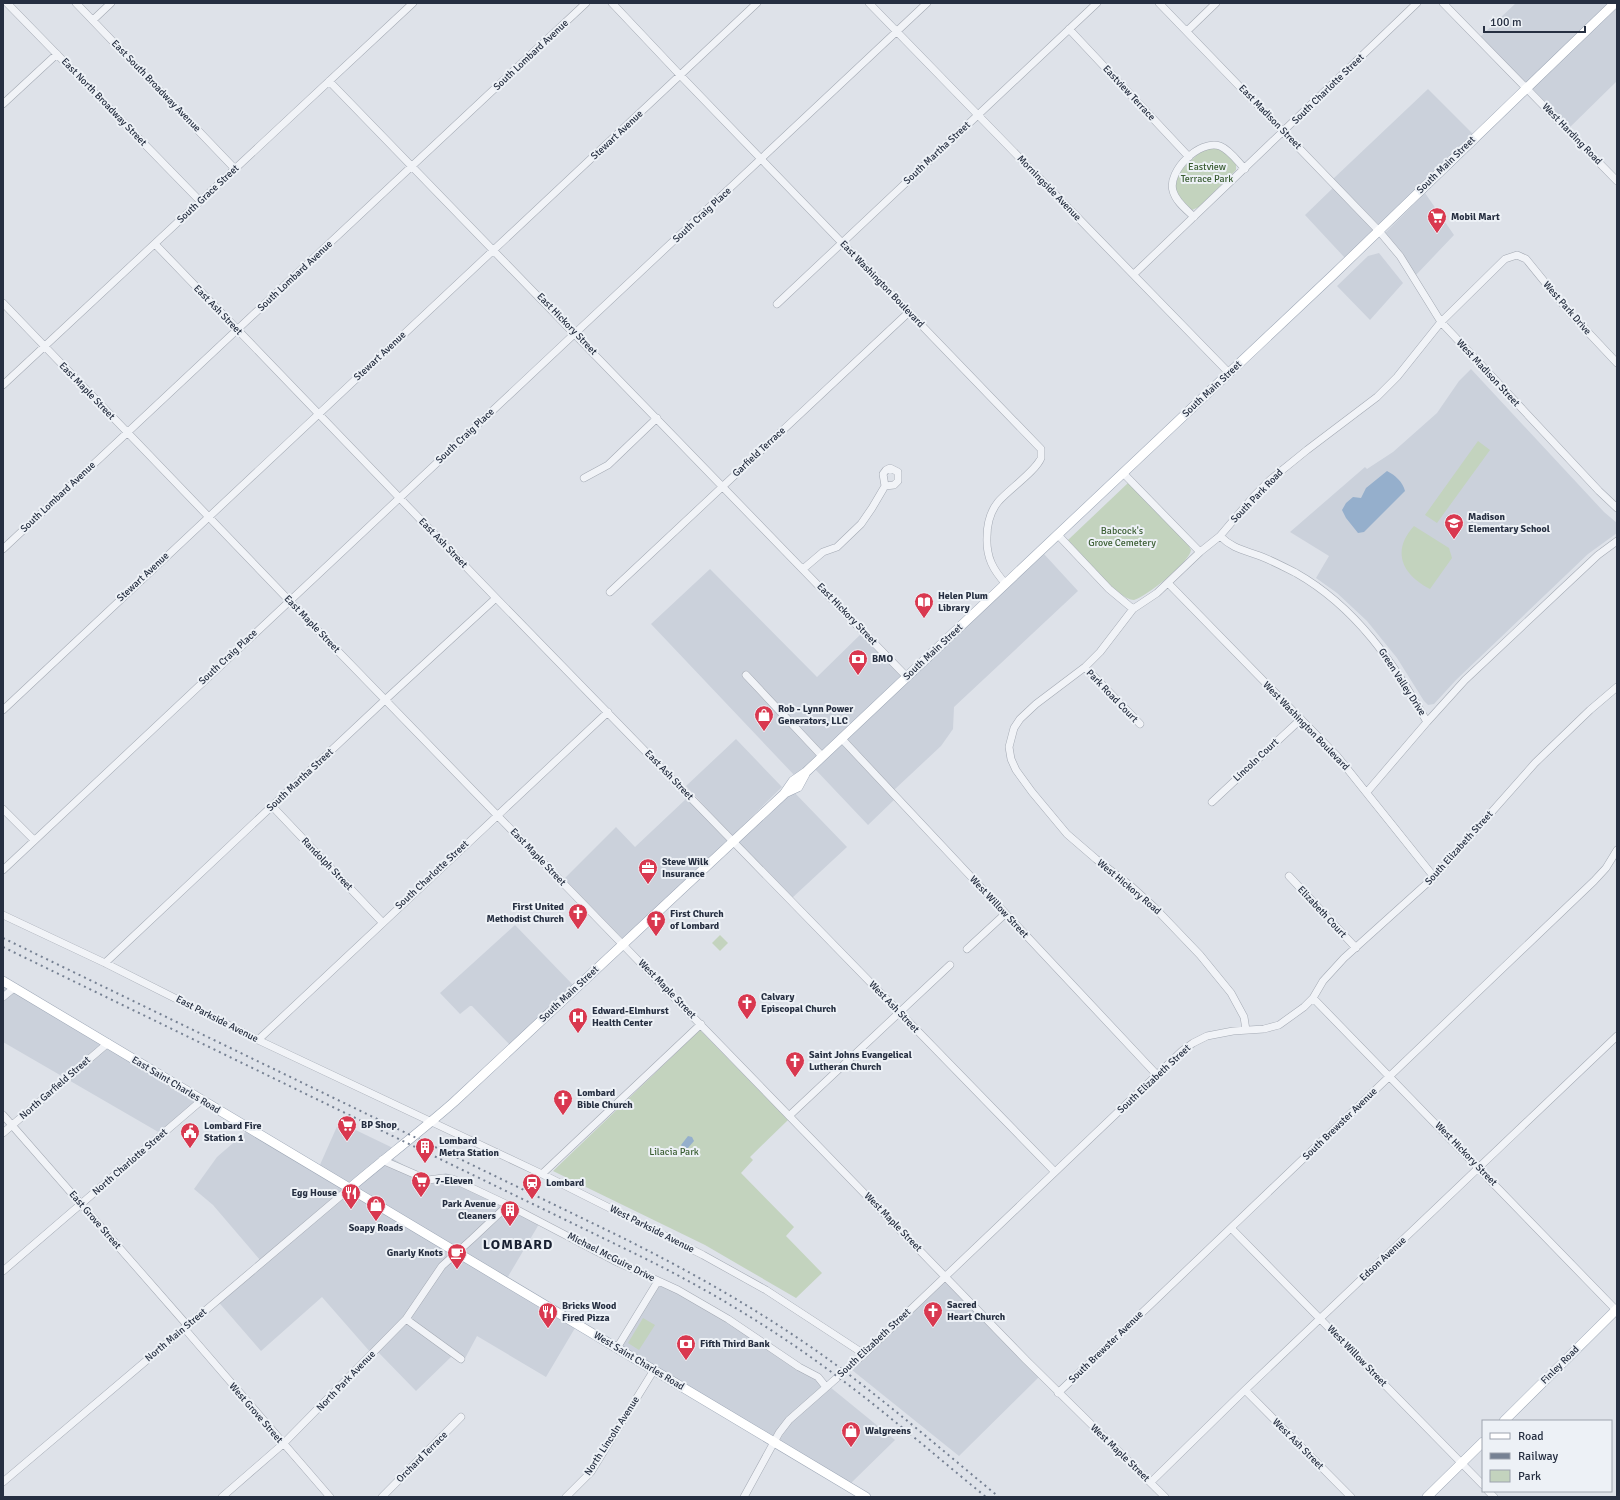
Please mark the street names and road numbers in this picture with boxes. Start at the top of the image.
street label: South Lombard Avenue [491,17,571,93]
street label: East South Broadway Avenue [109,37,203,135]
street label: South Charlotte Street [1289,51,1367,127]
street label: East North Broadway Street [59,56,150,149]
street label: Eastview Terrace [1100,63,1158,123]
street label: East Madison Street [1236,82,1304,152]
street label: West Harding Road [1540,101,1604,167]
street label: Stewart Avenue [588,108,646,162]
street label: South Martha Street [901,119,973,187]
street label: South Main Street [1414,134,1478,196]
street label: Morningside Avenue [1015,153,1083,223]
street label: South Grace Street [175,162,242,226]
street label: South Craig Place [670,185,734,245]
street label: South Lombard Avenue [255,238,335,314]
street label: East Washington Boulevard [837,238,927,330]
street label: West Park Drive [1540,279,1594,337]
street label: East Ash Street [191,282,245,338]
street label: East Hickory Street [534,290,600,358]
street label: Stewart Avenue [351,329,409,383]
street label: West Madison Street [1454,337,1523,409]
street label: South Main Street [1180,358,1245,420]
street label: East Maple Street [57,360,118,423]
street label: South Craig Place [433,406,497,466]
street label: Garfield Terrace [730,425,788,479]
street label: South Lombard Avenue [18,459,98,535]
street label: South Park Road [1228,467,1286,525]
street label: East Ash Street [416,515,470,571]
street label: Stewart Avenue [114,550,172,604]
street label: East Hickory Street [814,580,880,648]
street label: East Maple Street [282,593,343,656]
street label: South Main Street [901,621,966,683]
street label: South Craig Place [196,627,260,687]
street label: Green Valley Drive [1376,646,1428,718]
street label: Park Road Court [1084,667,1141,725]
street label: West Washington Boulevard [1260,679,1352,773]
street label: Lincoln Court [1231,736,1282,784]
street label: South Martha Street [264,746,336,814]
street label: East Ash Street [642,747,696,803]
street label: South Elizabeth Street [1423,808,1496,888]
street label: East Maple Street [508,826,569,889]
street label: Randolph Street [299,835,356,893]
street label: South Charlotte Street [393,838,471,912]
street label: West Hickory Road [1095,857,1163,917]
street label: West Willow Street [967,873,1031,941]
street label: Elizabeth Court [1295,884,1349,941]
street label: West Maple Street [636,957,699,1021]
street label: South Main Street [537,963,602,1025]
street label: West Ash Street [866,979,922,1036]
street label: East Parkside Avenue [174,993,260,1045]
street label: South Elizabeth Street [1115,1042,1193,1116]
street label: North Garfield Street [17,1054,93,1122]
street label: East Saint Charles Road [129,1054,223,1116]
street label: South Brewster Avenue [1300,1085,1380,1163]
street label: West Hickory Street [1432,1120,1500,1189]
street label: North Charlotte Street [90,1126,170,1198]
street label: East Grove Street [66,1188,124,1252]
street label: West Maple Street [862,1190,925,1254]
street label: West Parkside Avenue [608,1202,696,1256]
street label: Michael McGuire Drive [565,1230,657,1284]
street label: Edson Avenue [1357,1234,1409,1284]
street label: North Main Street [143,1305,210,1364]
street label: South Elizabeth Street [835,1306,913,1380]
street label: South Brewster Avenue [1066,1308,1146,1386]
street label: West Willow Street [1325,1323,1390,1390]
street label: West Saint Charles Road [591,1329,687,1393]
street label: Finley Road [1538,1343,1582,1387]
street label: North Park Avenue [314,1348,378,1414]
street label: West Grove Street [227,1380,286,1446]
street label: North Lincoln Avenue [582,1394,642,1478]
street label: West Ash Street [1270,1416,1326,1472]
street label: West Maple Street [1088,1422,1152,1485]
street label: Orchard Terrace [394,1429,450,1485]

